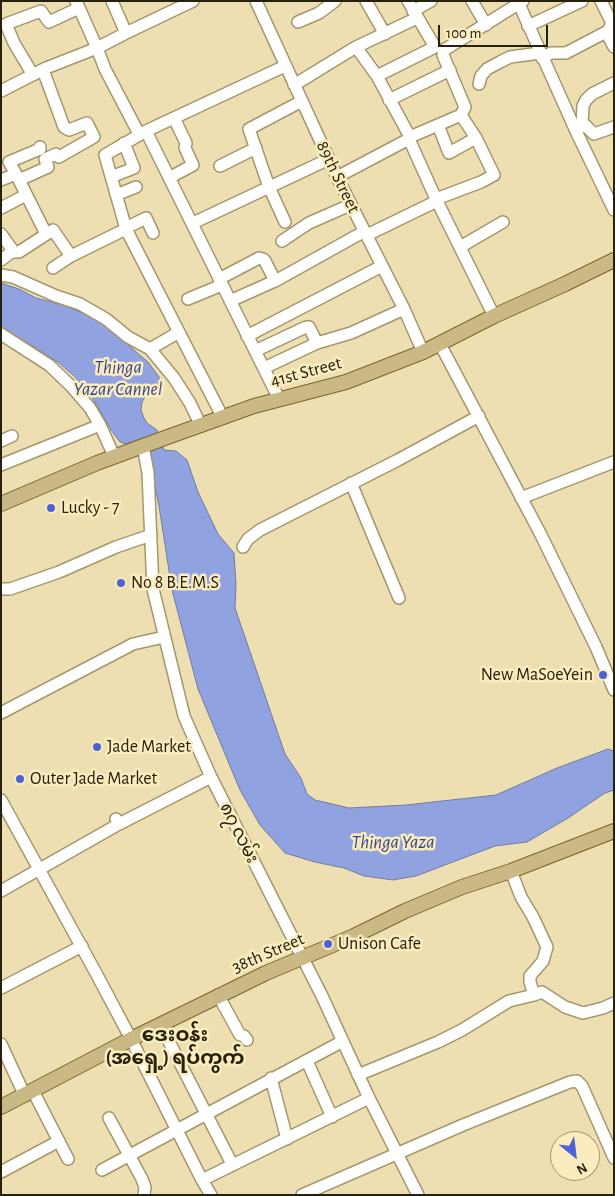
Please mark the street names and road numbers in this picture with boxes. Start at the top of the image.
street label: 89th Street [311,137,365,217]
street label: 41st Street [268,352,344,392]
street label: ၈၇ လမ်း [215,799,263,867]
street label: 38th Street [229,928,307,978]

